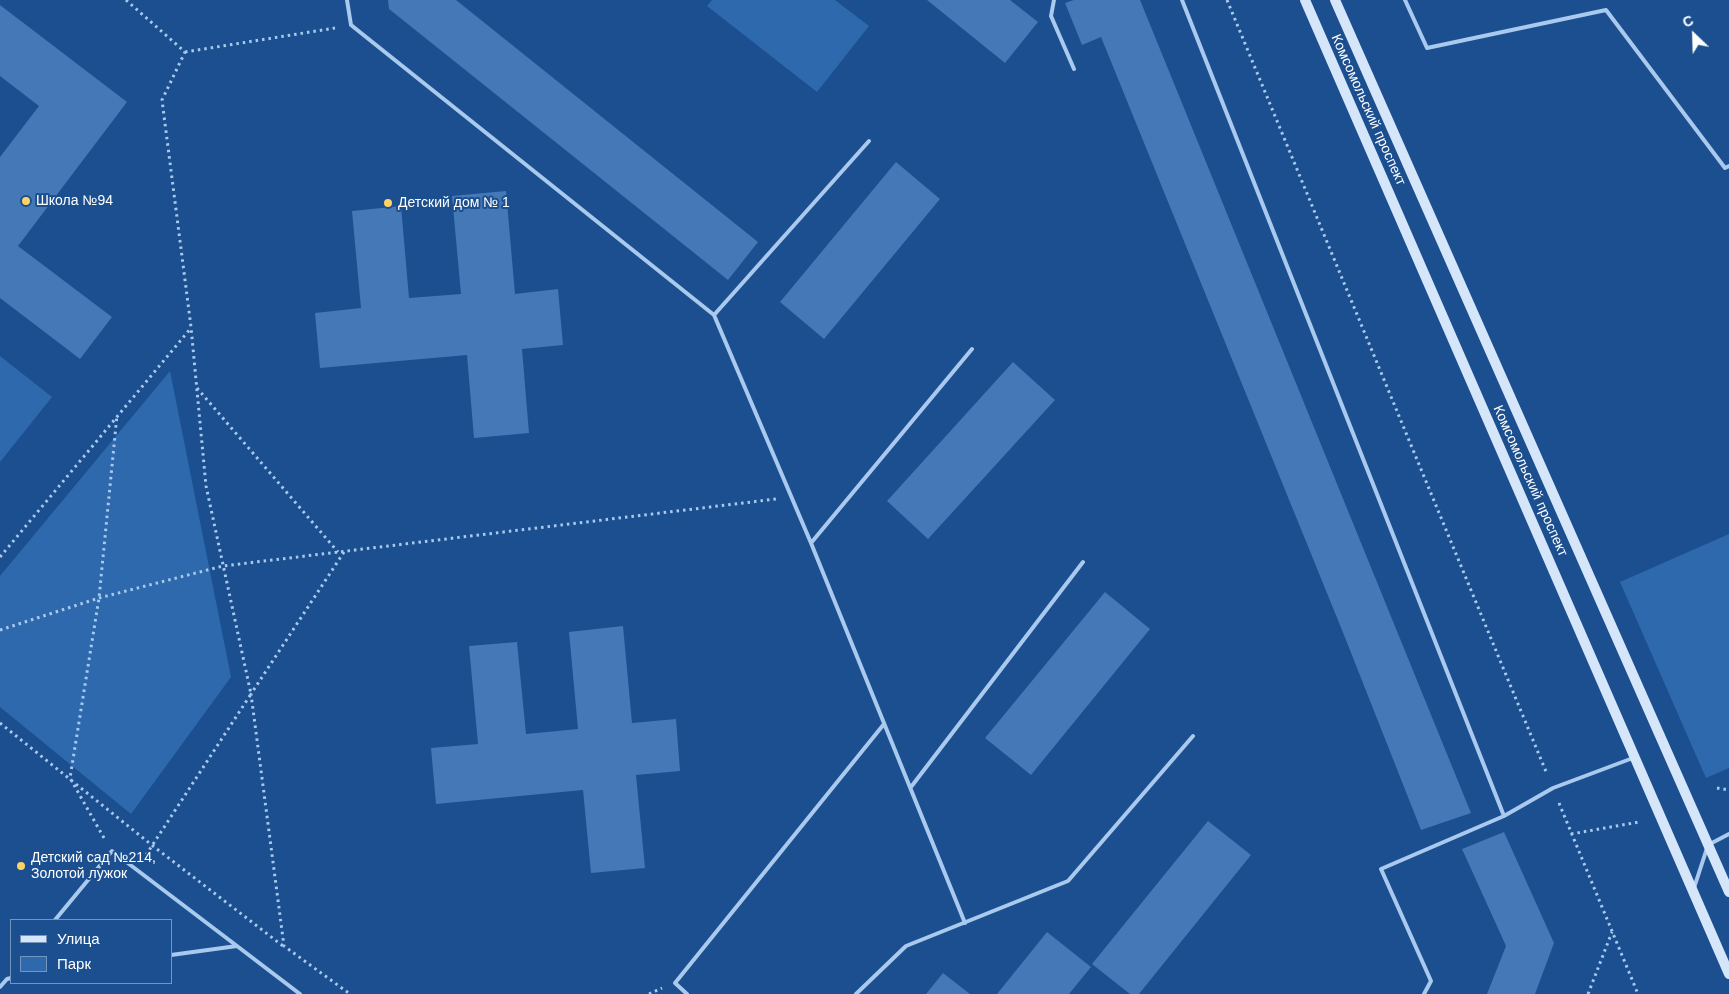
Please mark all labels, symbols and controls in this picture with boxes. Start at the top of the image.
north arrow [1669,10,1719,60]
text: С [1680,12,1696,31]
street label: Комсомольский проспект [1327,32,1409,188]
place label: Школа №94 [36,193,113,209]
marker: Школа №94 [20,195,32,207]
place label: Детский дом № 1 [398,195,510,211]
marker: Детский дом № 1 [382,197,394,209]
street label: Комсомольский проспект [1489,403,1571,559]
place label: Детский сад №214, Золотой лужок [31,850,156,882]
marker: Детский сад №214, Золотой лужок [15,860,27,872]
legend [10,919,172,984]
text: Улица [57,930,100,947]
text: Парк [57,955,91,972]

